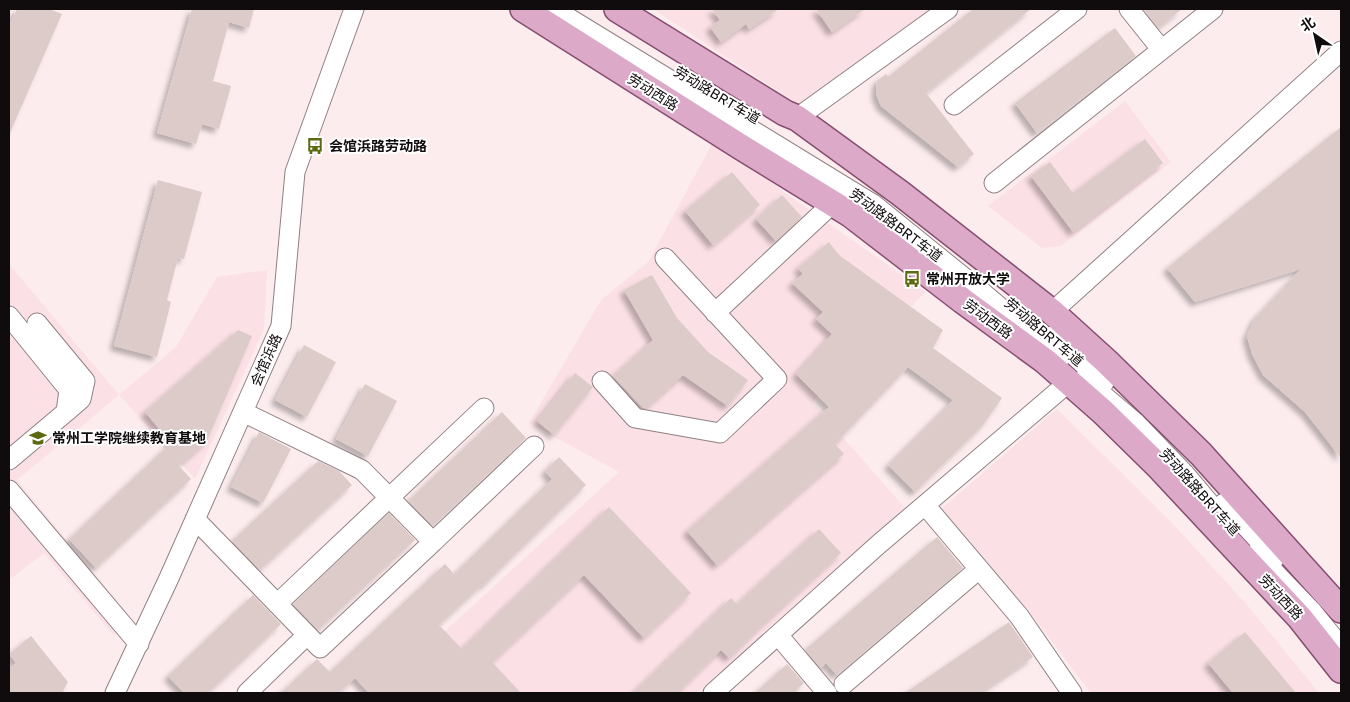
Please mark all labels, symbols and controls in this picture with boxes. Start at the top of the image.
north arrow [1290,10,1340,60]
text: 北 [1297,13,1318,35]
street label: 劳动路BRT车道 [671,62,763,127]
street label: 劳动西路 [625,70,682,114]
bus stop icon: 会馆浜路劳动路 [305,136,325,156]
place label: 会馆浜路劳动路 [329,137,427,154]
street label: 劳动路路BRT车道 [847,184,946,265]
bus stop icon: 常州开放大学 [902,269,922,289]
place label: 常州开放大学 [926,270,1010,287]
street label: 劳动路BRT车道 [1002,294,1087,369]
street label: 劳动西路 [961,295,1016,342]
street label: 会馆浜路 [246,331,285,389]
school or university icon: 常州工学院继续教育基地 [28,428,48,448]
place label: 常州工学院继续教育基地 [52,429,206,446]
street label: 劳动路路BRT车道 [1157,445,1244,539]
street label: 劳动西路 [1256,570,1307,623]

